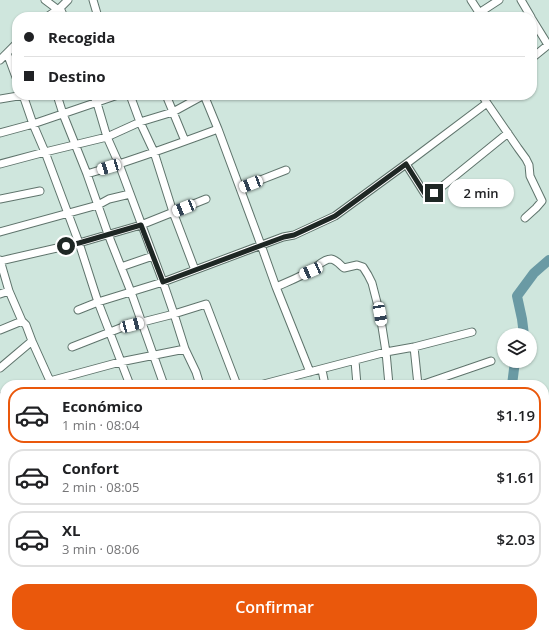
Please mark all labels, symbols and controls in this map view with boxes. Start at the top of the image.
text: Recogida [48,27,115,47]
text: Destino [48,66,106,86]
car [96,158,122,176]
car [238,174,264,194]
callout: 2 min [448,179,514,207]
route end [425,184,443,202]
text: 2 min [463,184,499,202]
car [171,198,197,218]
route start [57,237,75,255]
car [298,261,324,281]
car [372,301,388,327]
car [119,316,145,334]
map controls [497,328,537,368]
button: layers [497,328,537,368]
text: Económico [62,396,143,416]
icon: car [14,397,50,433]
text: $1.19 [497,405,535,425]
text: 1 min · 08:04 [62,416,139,434]
text: Confort [62,458,119,478]
icon: car [14,459,50,495]
text: $1.61 [497,467,535,487]
text: 2 min · 08:05 [62,478,139,496]
text: XL [62,520,80,540]
icon: car [14,521,50,557]
text: $2.03 [497,529,535,549]
text: 3 min · 08:06 [62,540,139,558]
button: Confirmar [12,584,537,630]

